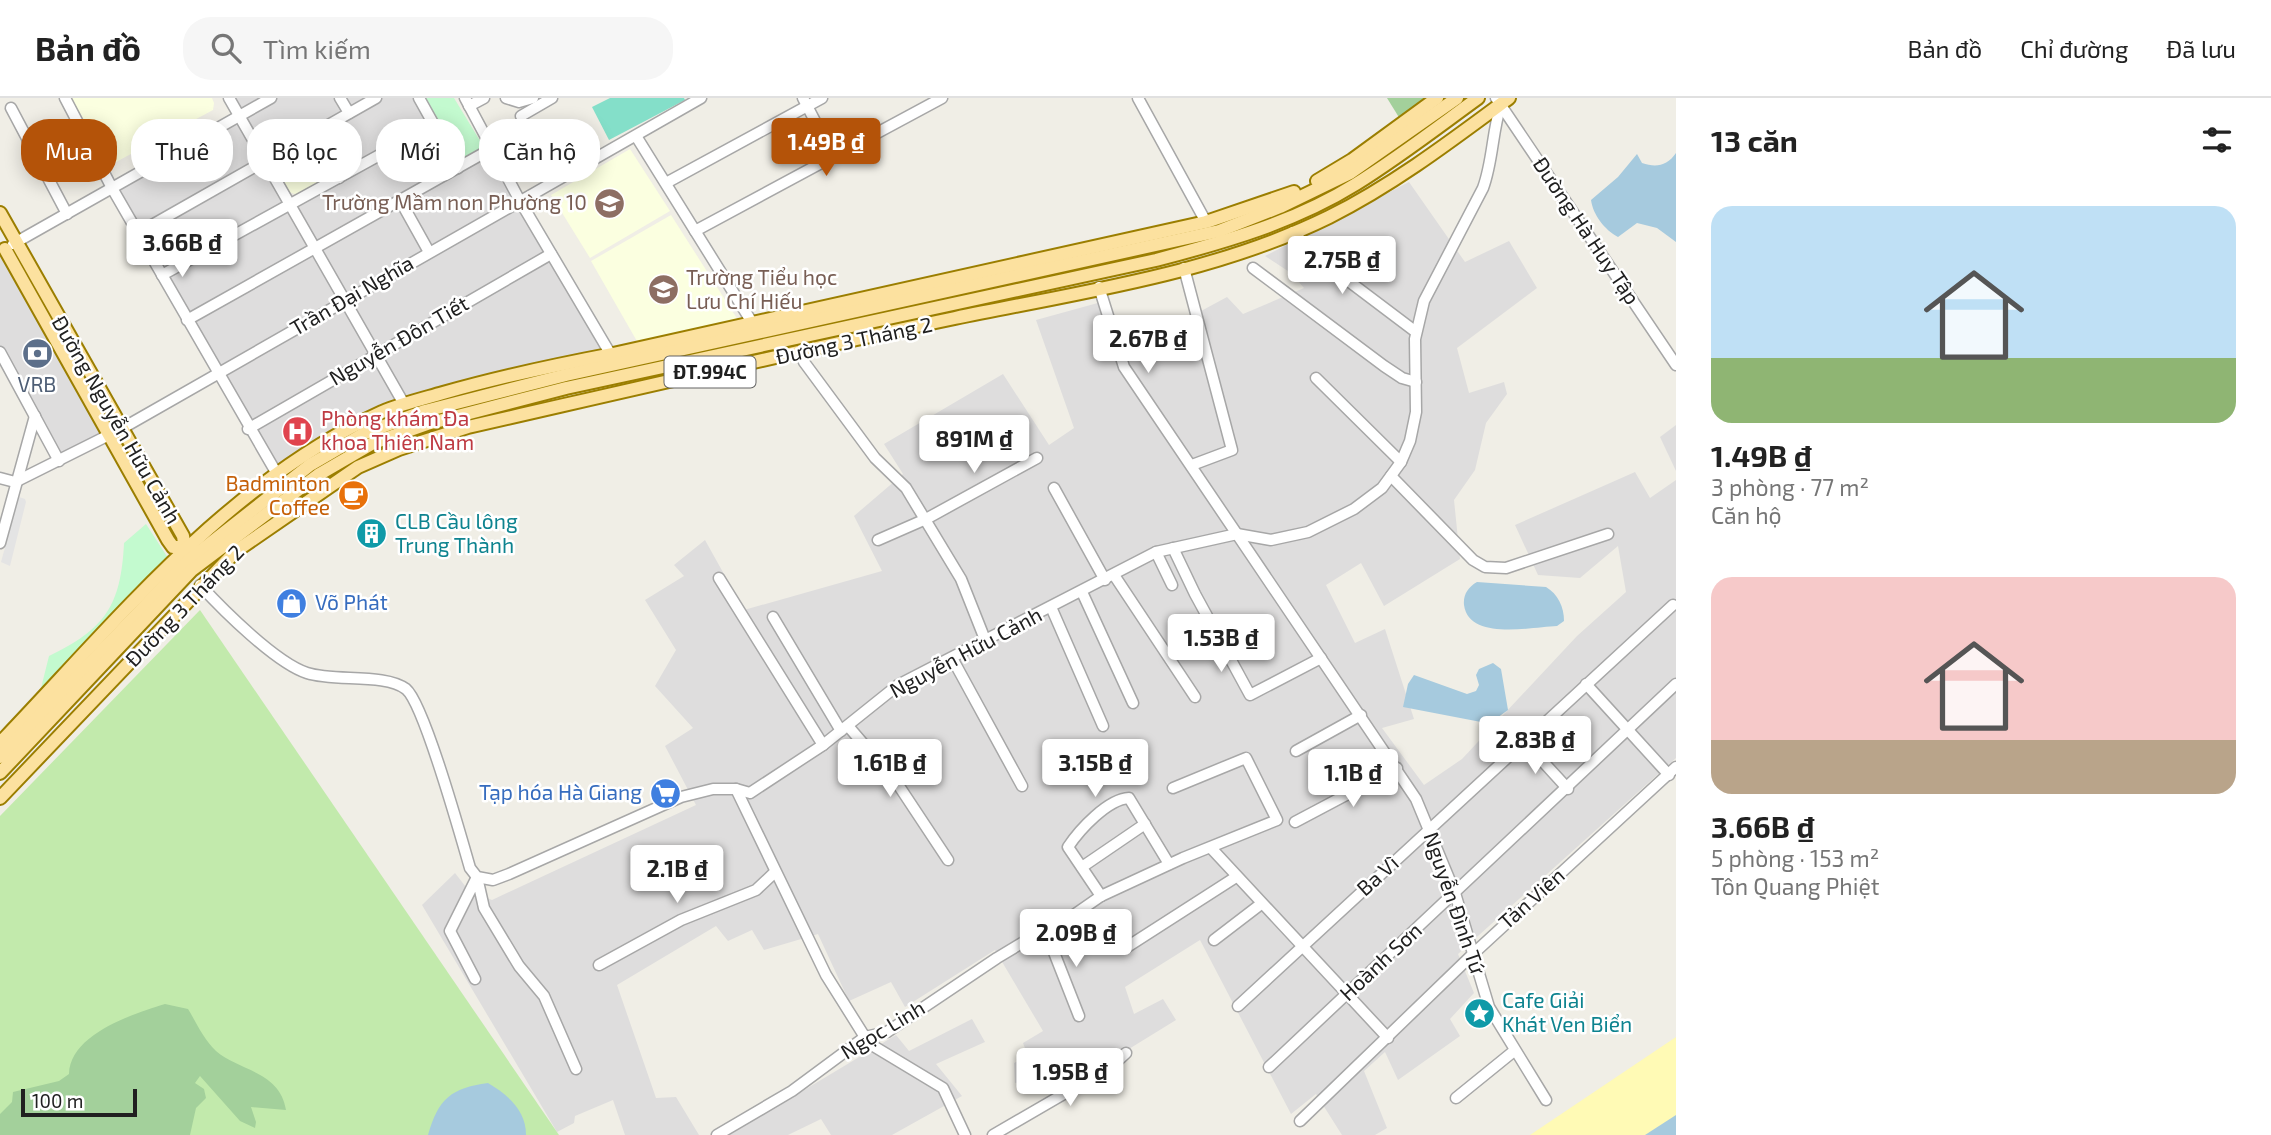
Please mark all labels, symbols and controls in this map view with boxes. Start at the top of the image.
search box [183,17,673,80]
text: Bản đồ [35,28,141,68]
icon: search [207,29,245,67]
text: Tìm kiếm [263,33,371,64]
text: Bản đồ [1908,34,1982,63]
text: Chỉ đường [2020,34,2128,63]
text: Đã lưu [2166,34,2236,63]
pin: 1.49B ₫ [761,118,891,178]
chip: Mua [21,119,117,182]
chip: Thuê [131,119,233,182]
chip: Bộ lọc [247,119,362,182]
chip: Mới [376,119,465,182]
chip: Căn hộ [479,119,600,182]
icon: filters [2198,121,2236,159]
text: 13 căn [1711,122,1798,158]
text: 1.49B ₫ [788,127,865,155]
street label: Đường Hà Huy Tập [1529,152,1646,309]
school or university icon: Trường Mầm non Phường 10 [593,186,627,220]
place label: Trường Mầm non Phường 10 [322,189,587,214]
pin: 3.66B ₫ [117,220,247,279]
text: 3.66B ₫ [142,228,222,256]
pin: 2.75B ₫ [1277,236,1407,296]
text: 2.75B ₫ [1304,245,1380,273]
street label: Trần Đại Nghĩa [285,249,417,340]
icon: home [1911,252,2037,378]
place label: Trường Tiểu học Lưu Chí Hiếu [686,264,837,313]
school or university icon: Trường Tiểu học Lưu Chí Hiếu [646,273,680,307]
street label: Nguyễn Đôn Tiết [324,290,472,390]
street label: Đường Nguyễn Hữu Cảnh [47,311,187,528]
street label: Đường 3 Tháng 2 [773,311,934,368]
pin: 2.67B ₫ [1083,316,1213,375]
text: 2.67B ₫ [1109,324,1187,352]
bank icon: VRB [20,336,54,370]
road number: ĐT.994C [664,356,756,388]
place label: VRB [18,371,56,396]
place label: Phòng khám Đa khoa Thiên Nam [321,405,474,454]
hospital icon: Phòng khám Đa khoa Thiên Nam [281,414,315,448]
pin: 891M ₫ [917,416,1031,475]
text: 891M ₫ [935,424,1013,452]
text: 1.49B ₫ [1711,437,1811,473]
place label: Badminton Coffee [225,470,330,519]
text: 3 phòng · 77 m² [1711,473,1869,501]
cafe icon: Badminton Coffee [336,479,370,513]
text: Căn hộ [1711,501,1782,529]
place label: CLB Cầu lông Trung Thành [395,508,518,557]
building icon: CLB Cầu lông Trung Thành [355,517,389,551]
street label: Đường 3 Tháng 2 [120,539,248,671]
shop icon: Võ Phát [275,586,309,620]
place label: Võ Phát [315,589,388,614]
street label: Nguyễn Hữu Cảnh [885,601,1046,702]
pin: 1.53B ₫ [1156,614,1286,674]
text: 1.53B ₫ [1184,623,1258,651]
icon: home [1911,623,2037,749]
pin: 2.83B ₫ [1470,716,1600,776]
text: 2.83B ₫ [1495,725,1575,753]
pin: 1.61B ₫ [825,740,955,799]
pin: 3.15B ₫ [1030,740,1160,799]
text: 1.61B ₫ [854,748,926,776]
text: 3.15B ₫ [1058,748,1132,776]
pin: 1.1B ₫ [1296,750,1410,809]
text: 1.1B ₫ [1324,758,1382,786]
supermarket icon: Tạp hóa Hà Giang [648,776,682,810]
place label: Tạp hóa Hà Giang [479,779,642,804]
text: 3.66B ₫ [1711,808,1814,844]
street label: Nguyễn Đình Tứ [1419,828,1492,978]
text: 5 phòng · 153 m² [1711,844,1879,872]
pin: 2.1B ₫ [620,846,734,905]
street label: Ba Vì [1351,850,1403,900]
text: 2.1B ₫ [646,854,708,882]
street label: Tản Viên [1493,862,1569,934]
text: Tôn Quang Phiệt [1711,872,1880,900]
pin: 2.09B ₫ [1011,910,1141,969]
street label: Hoành Sơn [1334,917,1426,1005]
text: 2.09B ₫ [1036,918,1116,946]
place label: Cafe Giải Khát Ven Biển [1502,987,1632,1036]
street label: Ngọc Linh [836,994,929,1064]
place icon: Cafe Giải Khát Ven Biển [1462,996,1496,1030]
pin: 1.95B ₫ [1005,1048,1135,1108]
text: 1.95B ₫ [1032,1057,1108,1085]
scale bar [21,1086,136,1118]
text: 100 m [32,1089,83,1112]

